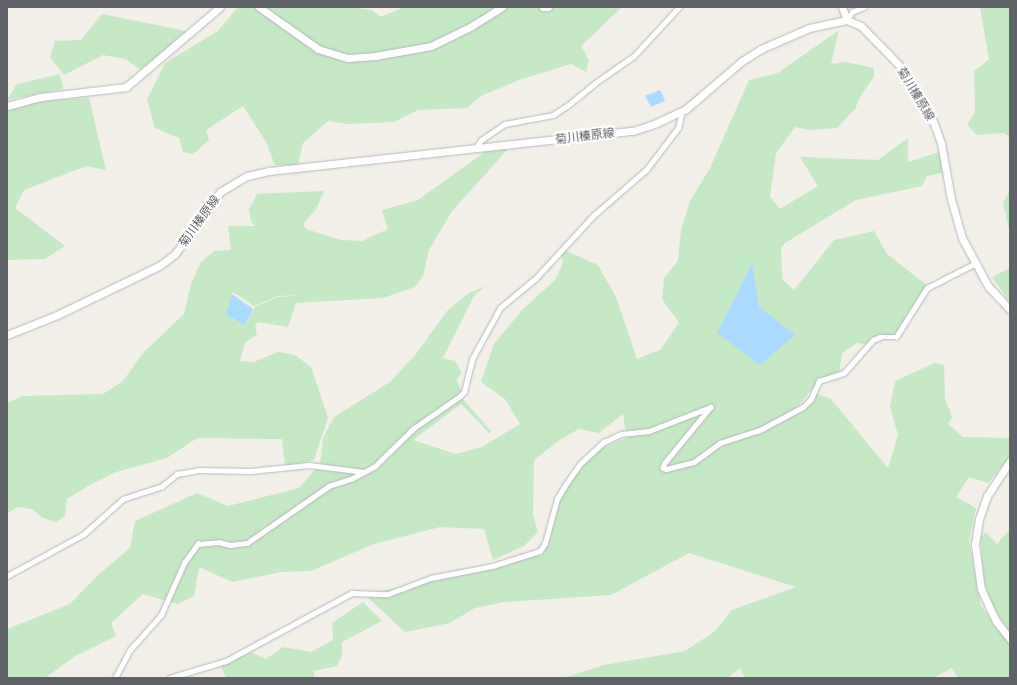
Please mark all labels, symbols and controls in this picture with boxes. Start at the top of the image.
street label: 菊川榛原線 [894,65,938,123]
street label: 菊川榛原線 [554,125,616,147]
street label: 菊川榛原線 [176,192,222,250]

